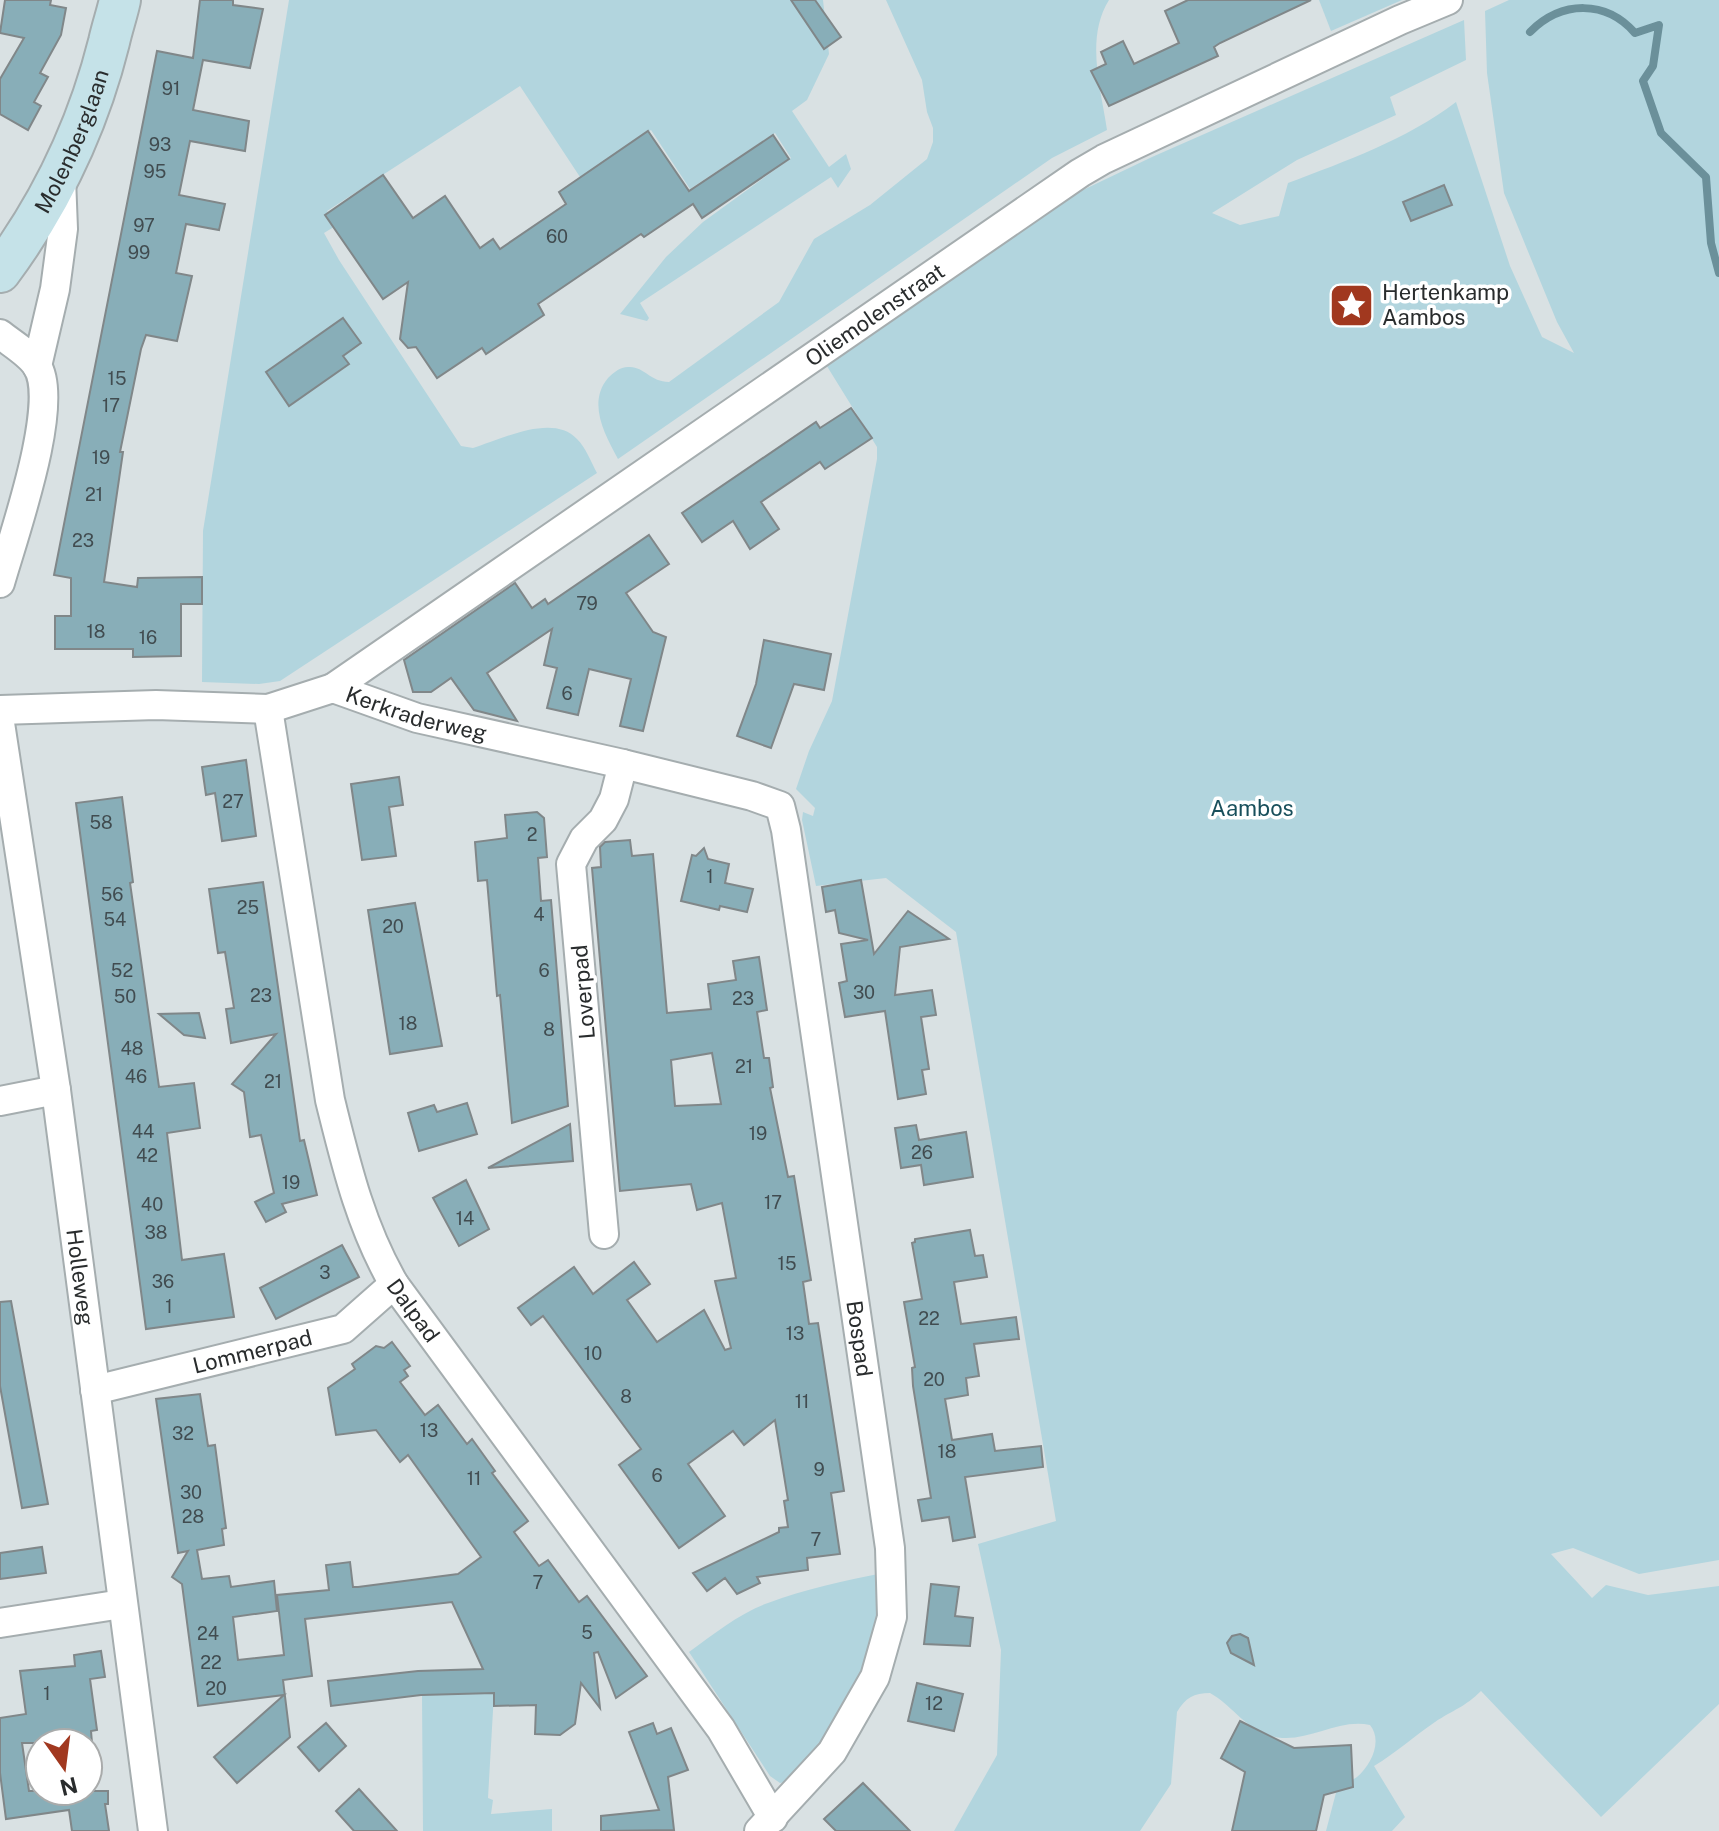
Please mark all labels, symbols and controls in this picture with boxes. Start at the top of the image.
street label: Molenberglaan [29,66,114,218]
house number: 91 [162,78,180,99]
house number: 93 [149,134,171,155]
house number: 95 [144,161,166,182]
house number: 97 [133,215,155,236]
house number: 60 [546,226,568,247]
house number: 99 [128,242,150,263]
street label: Oliemolenstraat [800,257,949,372]
place label: Hertenkamp Aambos [1382,279,1509,330]
place icon: Hertenkamp Aambos [1327,281,1375,329]
house number: 15 [108,368,126,389]
house number: 17 [102,395,120,416]
house number: 19 [92,447,110,468]
house number: 21 [85,484,103,505]
house number: 23 [72,530,94,551]
house number: 79 [576,593,598,614]
house number: 18 [87,621,105,642]
house number: 16 [139,627,157,648]
street label: Kerkraderweg [342,681,489,746]
house number: 6 [561,683,573,704]
house number: 27 [222,791,244,812]
park label: Aambos [1210,795,1294,821]
house number: 58 [89,812,113,833]
house number: 2 [527,824,537,845]
house number: 1 [706,866,714,887]
house number: 56 [101,884,123,905]
house number: 25 [237,897,259,918]
house number: 4 [533,904,545,925]
house number: 54 [104,909,126,930]
house number: 20 [382,916,404,937]
street label: Loverpad [566,944,600,1040]
house number: 52 [111,960,133,981]
house number: 6 [538,960,550,981]
house number: 30 [853,982,875,1003]
house number: 23 [250,985,272,1006]
house number: 50 [114,986,136,1007]
house number: 23 [732,988,754,1009]
house number: 18 [399,1013,417,1034]
house number: 8 [543,1019,555,1040]
house number: 48 [121,1038,143,1059]
house number: 21 [735,1056,753,1077]
house number: 46 [125,1066,147,1087]
house number: 21 [264,1071,282,1092]
house number: 44 [132,1121,154,1142]
house number: 19 [749,1123,767,1144]
house number: 26 [911,1142,933,1163]
house number: 42 [136,1145,158,1166]
house number: 19 [282,1172,300,1193]
house number: 17 [764,1192,782,1213]
house number: 40 [141,1194,163,1215]
house number: 14 [456,1208,474,1229]
house number: 38 [145,1222,167,1243]
street label: Holleweg [61,1227,100,1327]
house number: 15 [778,1253,796,1274]
house number: 3 [319,1262,331,1283]
house number: 36 [152,1271,174,1292]
street label: Dalpad [381,1273,445,1347]
house number: 1 [165,1296,173,1317]
street label: Bospad [841,1299,878,1378]
house number: 22 [918,1308,940,1329]
house number: 13 [786,1323,804,1344]
street label: Lommerpad [190,1324,315,1379]
house number: 10 [584,1343,602,1364]
house number: 20 [923,1369,945,1390]
house number: 8 [620,1386,632,1407]
house number: 11 [795,1391,809,1412]
house number: 13 [420,1420,438,1441]
house number: 32 [172,1423,194,1444]
house number: 18 [938,1441,956,1462]
house number: 9 [813,1459,825,1480]
house number: 6 [651,1465,663,1486]
house number: 11 [467,1468,481,1489]
house number: 30 [180,1482,202,1503]
house number: 28 [182,1506,204,1527]
house number: 7 [811,1529,821,1550]
house number: 7 [533,1572,543,1593]
house number: 5 [581,1622,593,1643]
house number: 24 [197,1623,219,1644]
house number: 22 [200,1652,222,1673]
house number: 20 [205,1678,227,1699]
house number: 1 [43,1683,51,1704]
house number: 12 [925,1693,943,1714]
north arrow [24,1727,104,1807]
text: N [57,1772,80,1801]

